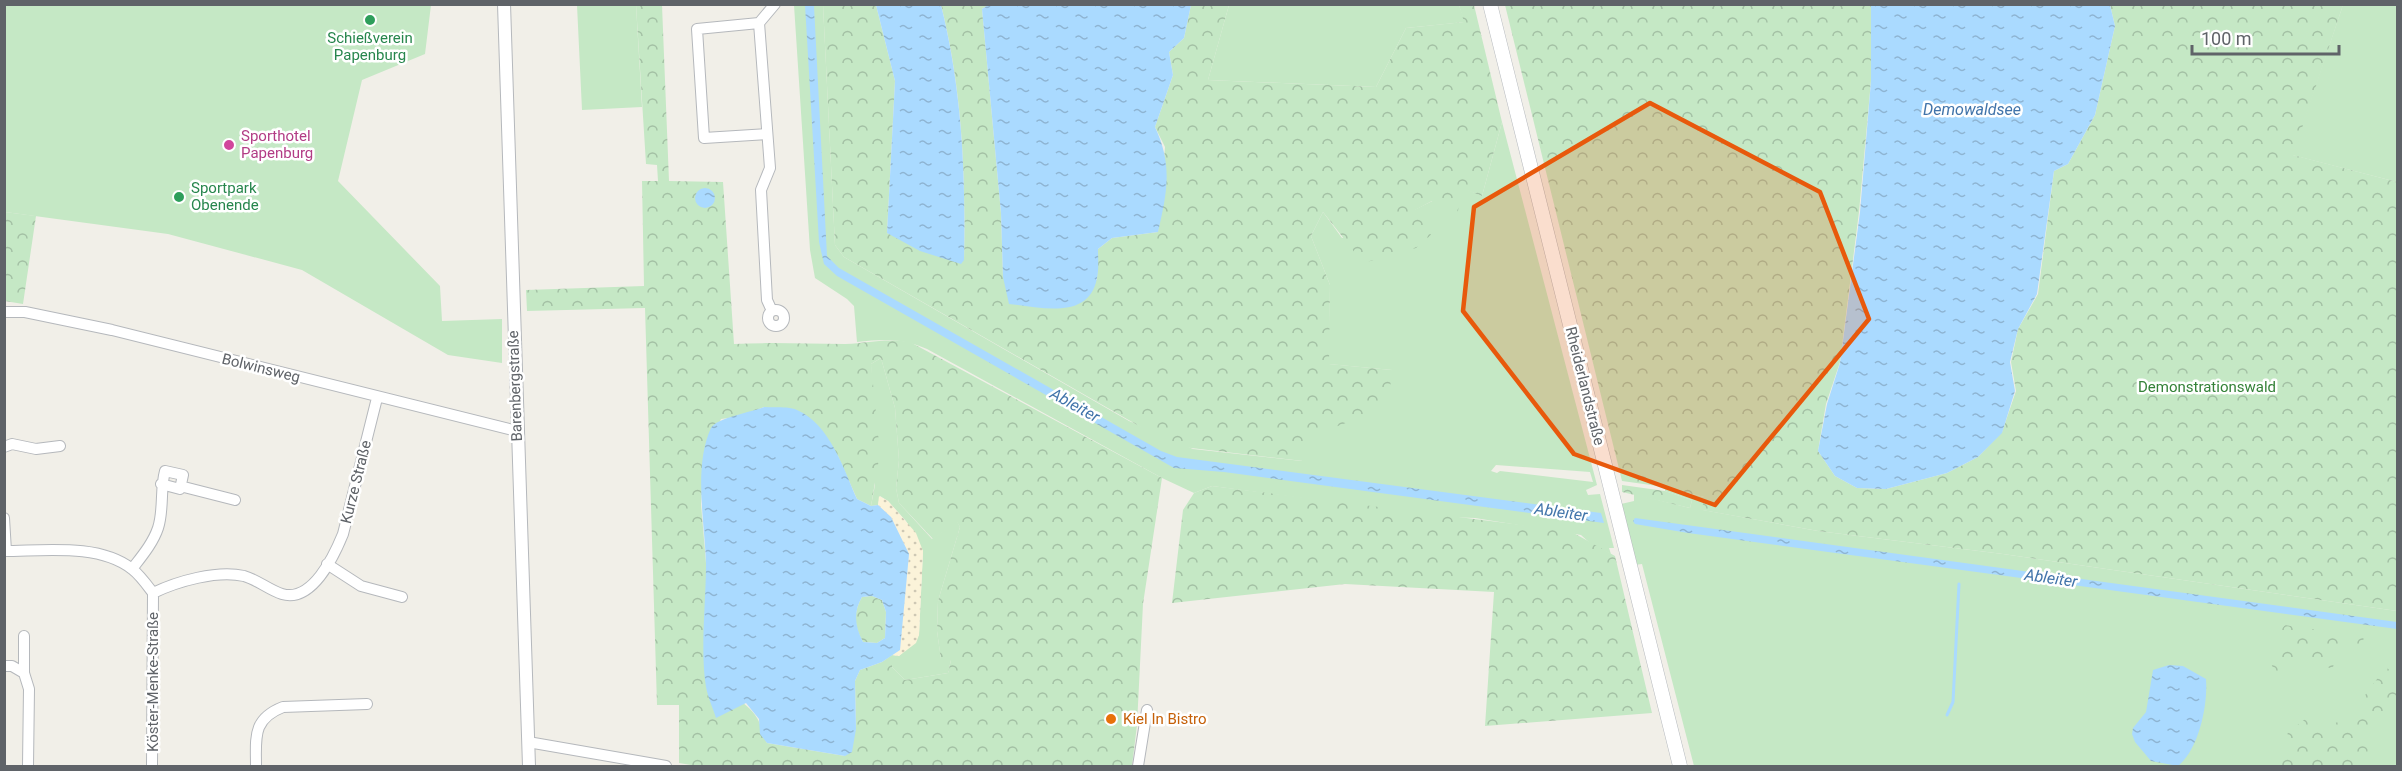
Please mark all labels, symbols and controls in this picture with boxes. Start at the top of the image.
marker: Schießverein Papenburg [363,13,377,27]
scale bar [2192,18,2339,56]
text: 100 m [2201,28,2252,49]
place label: Schießverein Papenburg [327,29,413,64]
water label: Demowaldsee [1923,100,2021,119]
place label: Sporthotel Papenburg [241,127,313,162]
marker: Sporthotel Papenburg [222,138,236,152]
place label: Sportpark Obenende [191,179,259,214]
marker: Sportpark Obenende [172,190,186,204]
street label: Rheiderlandstraße [1562,325,1608,447]
street label: Barenbergstraße [504,330,526,442]
street label: Bolwinsweg [220,350,302,386]
park label: Demonstrationswald [2138,378,2276,396]
water label: Ableiter [1046,383,1104,427]
street label: Kurze Straße [337,438,375,526]
water label: Ableiter [1532,499,1589,525]
water label: Ableiter [2022,565,2079,591]
street label: Köster-Menke-Straße [144,612,162,752]
place label: Kiel In Bistro [1123,710,1207,728]
marker: Kiel In Bistro [1104,712,1118,726]

